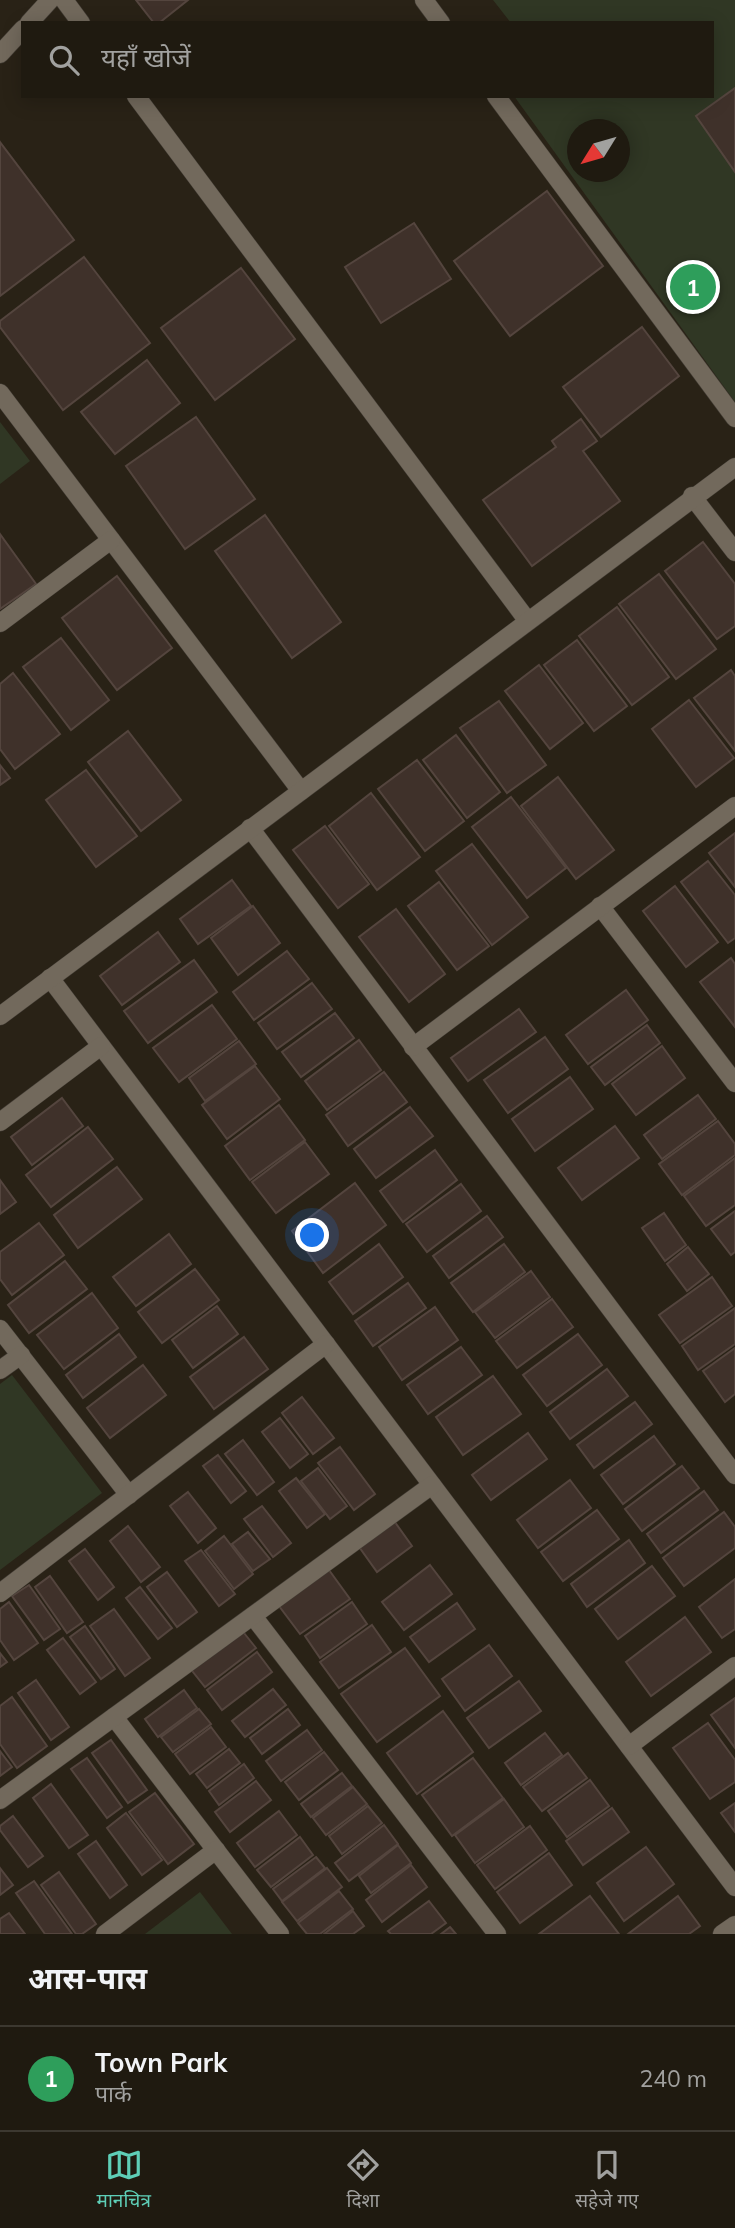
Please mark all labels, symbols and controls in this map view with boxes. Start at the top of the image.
search box [21,21,714,98]
icon: search [45,41,83,79]
text: यहाँ खोजें [101,41,191,74]
north arrow [567,119,630,182]
pin: 1 [670,261,716,313]
your location [295,1218,329,1252]
text: आस-पास [28,1959,147,1997]
text: Town Park [95,2046,227,2079]
text: 1 [44,2064,58,2093]
text: 240 m [639,2064,707,2093]
text: पार्क [95,2079,132,2108]
tab: मानचित्र [97,2146,151,2215]
tab: दिशा [344,2146,382,2215]
tab: सहेजे गए [575,2146,638,2215]

